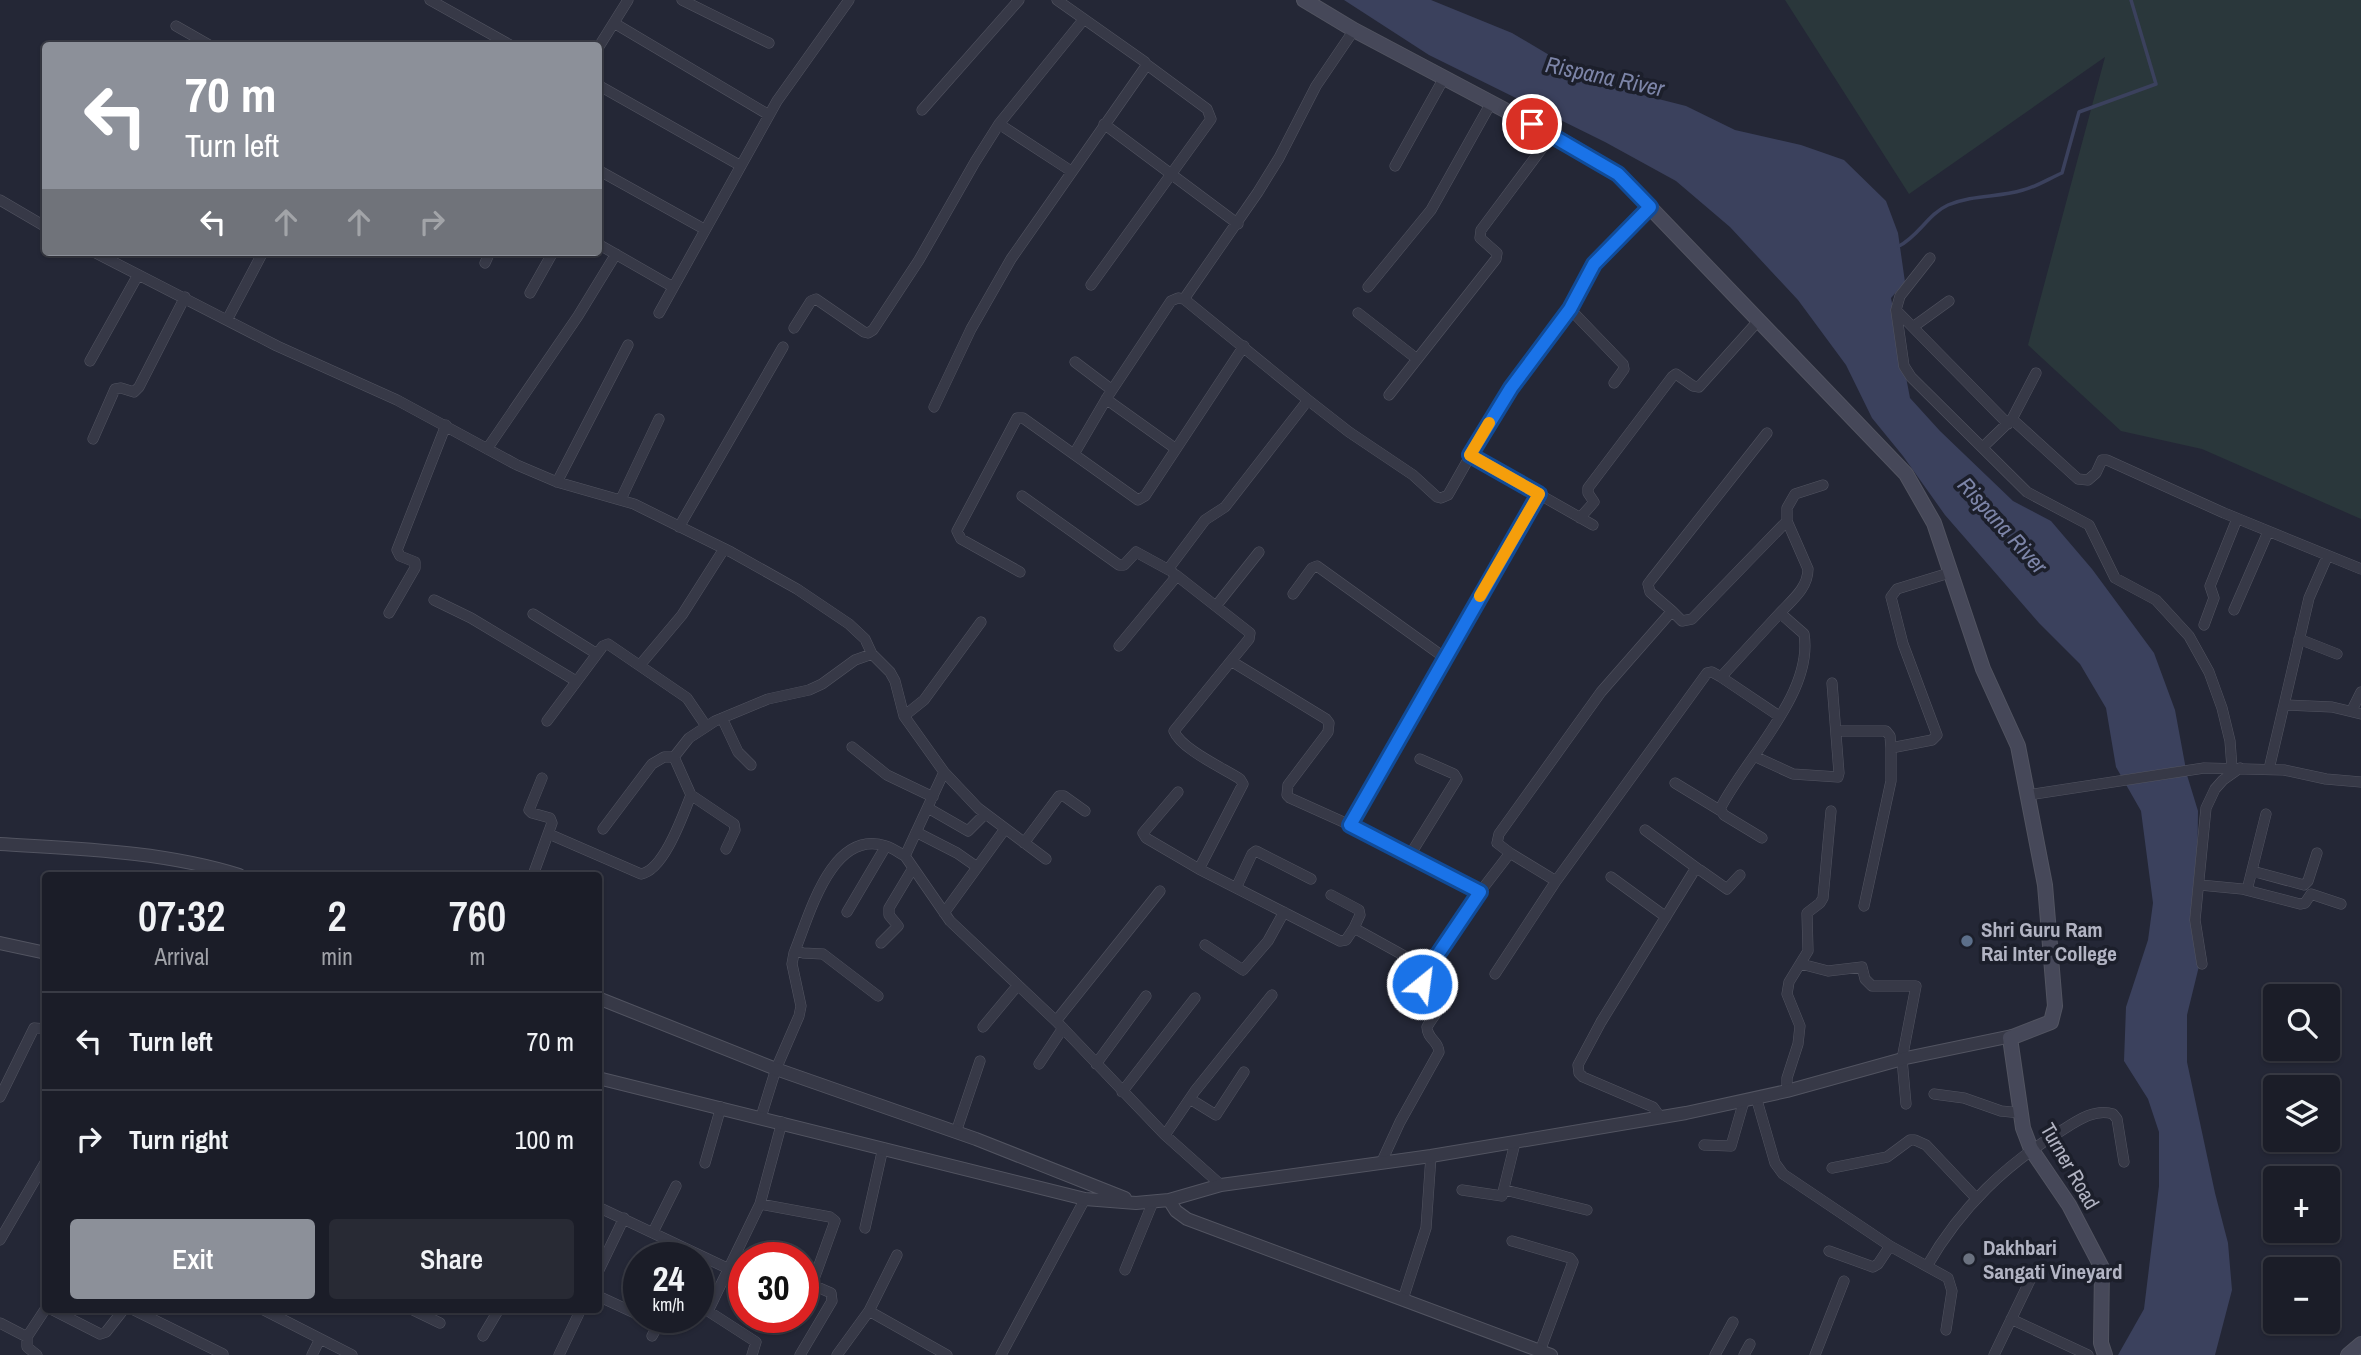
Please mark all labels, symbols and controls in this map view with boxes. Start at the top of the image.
water label: Rispana River [1543,48,1668,104]
text: 70 m [185,61,277,127]
icon: left [70,70,161,161]
pin [1502,94,1562,154]
icon: arrive [1513,105,1551,143]
text: Turn left [185,124,279,167]
icon: left [194,203,232,241]
icon: ahead [267,203,305,241]
icon: ahead [340,203,378,241]
icon: right [413,203,451,241]
water label: Rispana River [1951,470,2055,581]
text: 07:32 [138,888,225,944]
text: 2 [327,888,347,944]
text: 760 [449,888,506,944]
place label: Shri Guru Ram Rai Inter College [1981,915,2117,968]
marker: Shri Guru Ram Rai Inter College [1959,933,1975,949]
text: Arrival [154,941,209,972]
text: min [321,941,353,972]
text: m [470,941,485,972]
position arrow [1385,947,1459,1021]
map controls [2263,984,2340,1334]
button: search [2263,984,2340,1061]
icon: left [70,1022,108,1060]
text: Turn left [129,1024,213,1059]
text: 70 m [527,1024,574,1059]
button: layers [2263,1075,2340,1152]
street label: Turner Road [2034,1118,2106,1214]
icon: right [70,1120,108,1158]
text: Turn right [129,1122,228,1157]
text: 100 m [515,1122,574,1157]
button: + [2263,1166,2340,1243]
button: Exit [70,1219,315,1299]
button: Share [329,1219,574,1299]
place label: Dakhbari Sangati Vineyard [1983,1233,2122,1286]
speed limit sign: 30 [728,1242,819,1333]
marker: Dakhbari Sangati Vineyard [1961,1251,1977,1267]
text: 24 [653,1255,684,1302]
button: − [2263,1257,2340,1334]
text: km/h [653,1292,685,1317]

